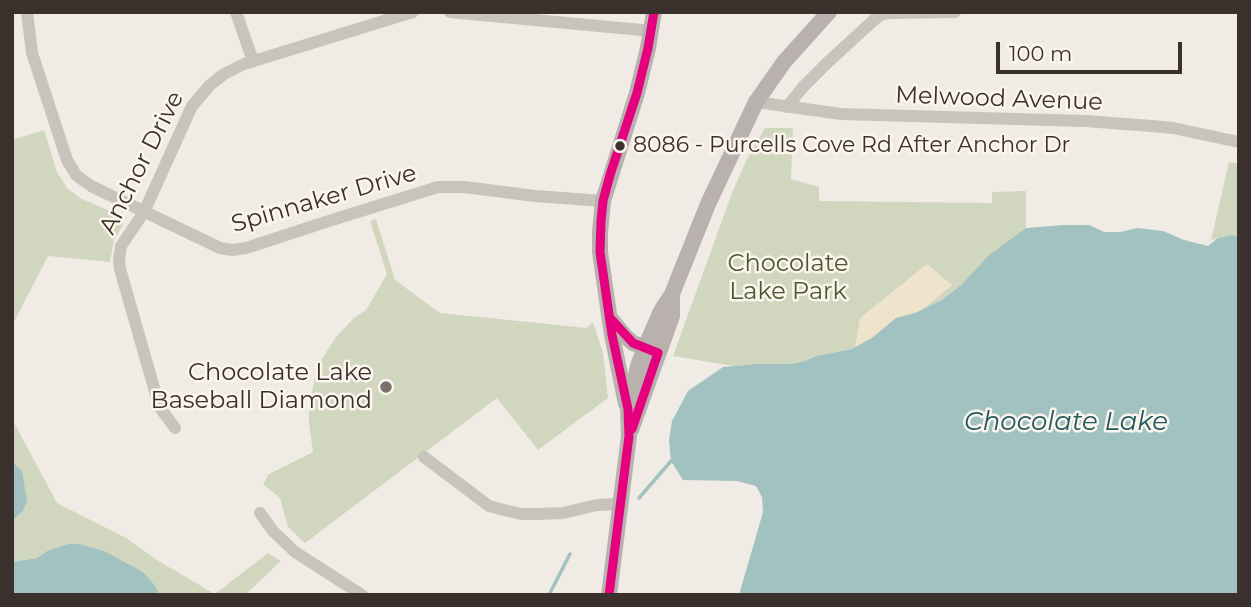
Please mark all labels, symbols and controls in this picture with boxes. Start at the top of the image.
scale bar [999,28,1184,72]
text: 100 m [1009,41,1072,66]
street label: Melwood Avenue [895,81,1103,117]
street label: Anchor Drive [94,87,190,239]
place label: 8086 - Purcells Cove Rd After Anchor Dr [633,133,1070,159]
marker: 8086 - Purcells Cove Rd After Anchor Dr [613,139,627,153]
street label: Spinnaker Drive [228,159,420,239]
park label: Chocolate Lake Park [727,250,849,306]
place label: Chocolate Lake Baseball Diamond [151,359,372,415]
marker: Chocolate Lake Baseball Diamond [378,379,394,395]
water label: Chocolate Lake [964,406,1168,438]

